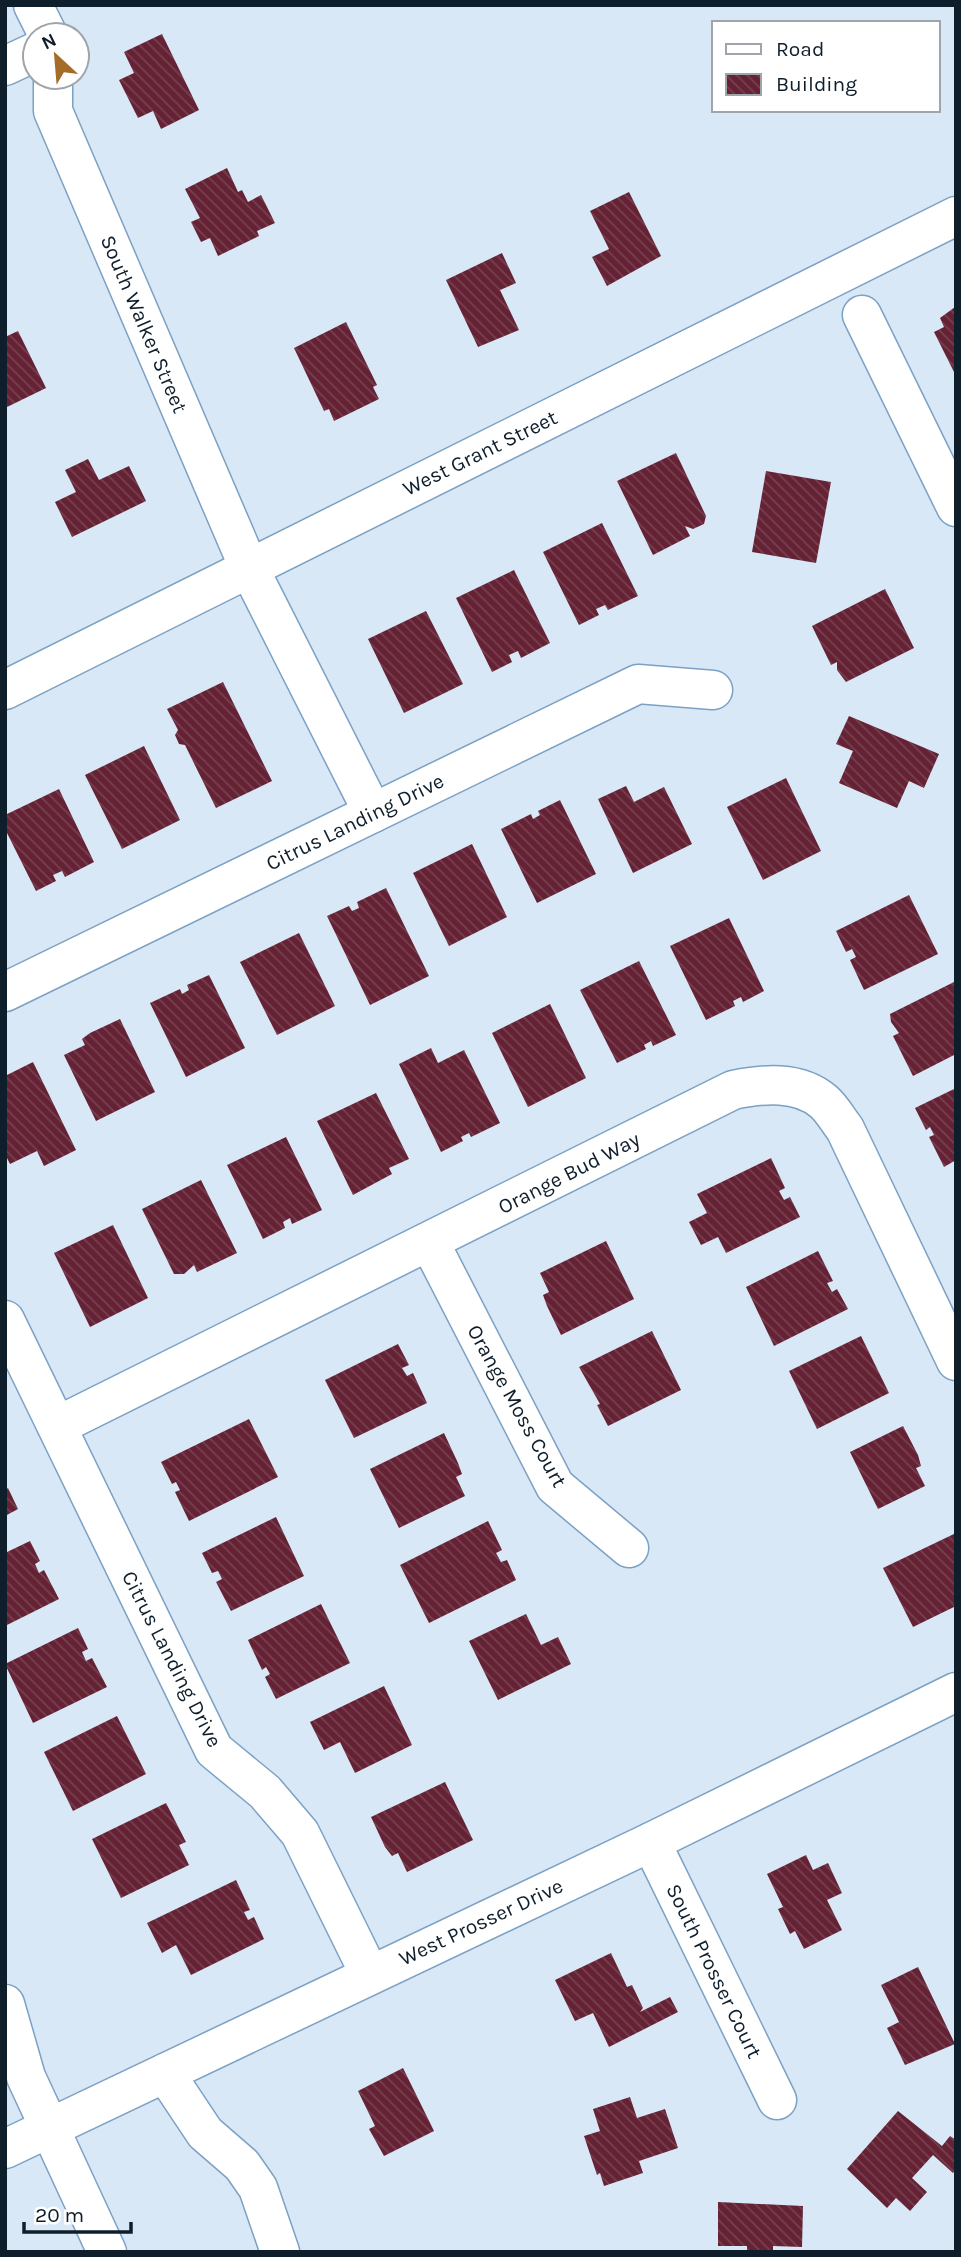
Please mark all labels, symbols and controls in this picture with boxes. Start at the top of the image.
north arrow [21,21,91,91]
legend [712,21,940,112]
text: N [38,29,60,54]
text: Road [776,37,824,61]
text: Building [776,72,857,96]
street label: South Walker Street [96,231,192,417]
street label: West Grant Street [399,405,561,501]
street label: Citrus Landing Drive [262,769,448,875]
street label: Orange Bud Way [494,1127,644,1219]
street label: Orange Moss Court [462,1321,572,1491]
street label: Citrus Landing Drive [117,1567,227,1751]
street label: West Prosser Drive [395,1874,567,1970]
street label: South Prosser Court [661,1880,767,2062]
scale bar [24,2190,131,2234]
text: 20 m [35,2203,84,2227]

